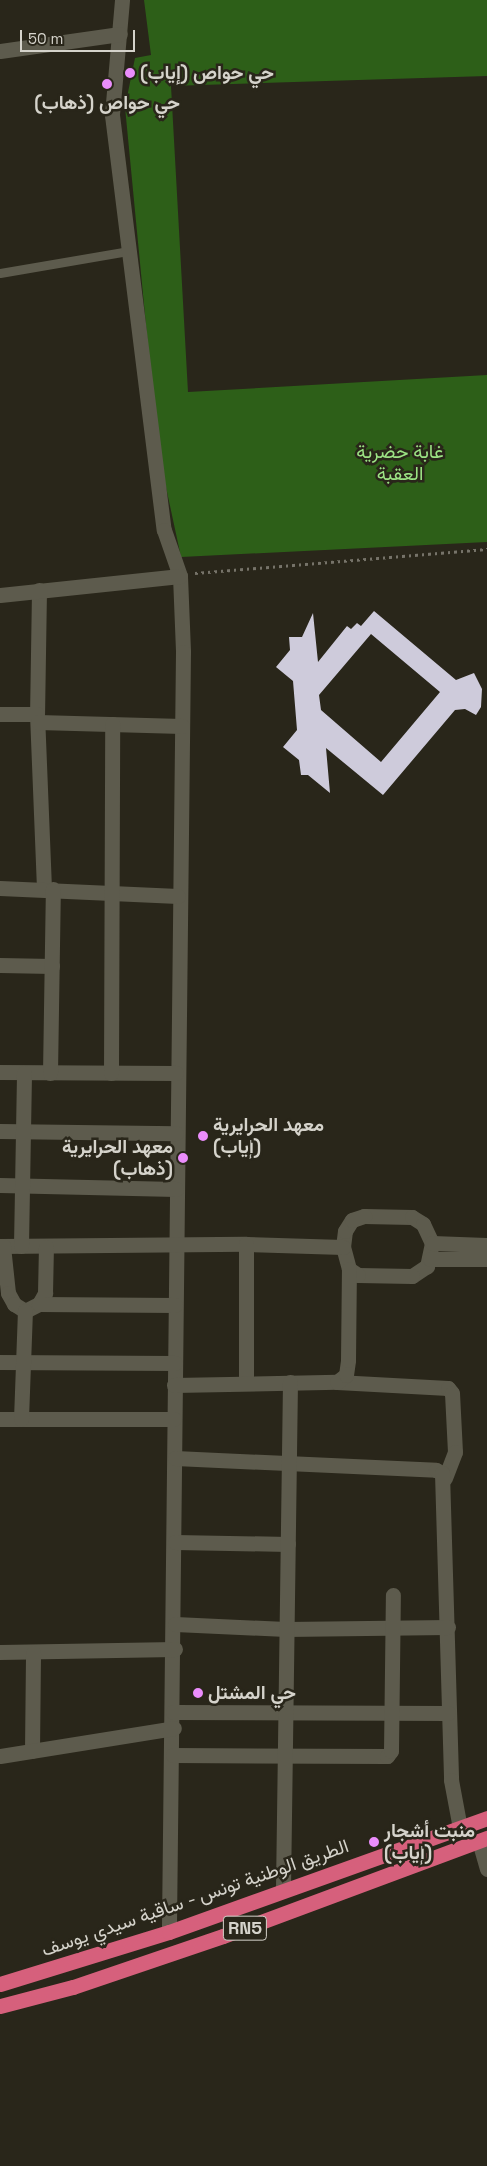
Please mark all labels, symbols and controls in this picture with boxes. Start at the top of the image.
scale bar [22,20,138,52]
text: 50 m [28,29,63,48]
place label: حي حواص (إياب) [140,62,274,84]
marker: حي حواص (إياب) [124,67,136,79]
marker: حي حواص (ذهاب) [101,78,113,90]
place label: حي حواص (ذهاب) [34,92,180,114]
park label: غابة حضرية العقبة [356,441,444,485]
place label: معهد الحرايرية (إياب) [213,1114,324,1158]
marker: معهد الحرايرية (إياب) [197,1130,209,1142]
place label: معهد الحرايرية (ذهاب) [62,1136,173,1180]
marker: معهد الحرايرية (ذهاب) [177,1152,189,1164]
place label: حي المشتل [208,1682,296,1704]
marker: حي المشتل [192,1687,204,1699]
place label: منبت أشجار (إياب) [384,1820,475,1864]
street label: الطريق الوطنية تونس - ساقية سيدي يوسف [38,1834,352,1962]
marker: منبت أشجار (إياب) [368,1836,380,1848]
road number: RN5 [222,1912,268,1944]

